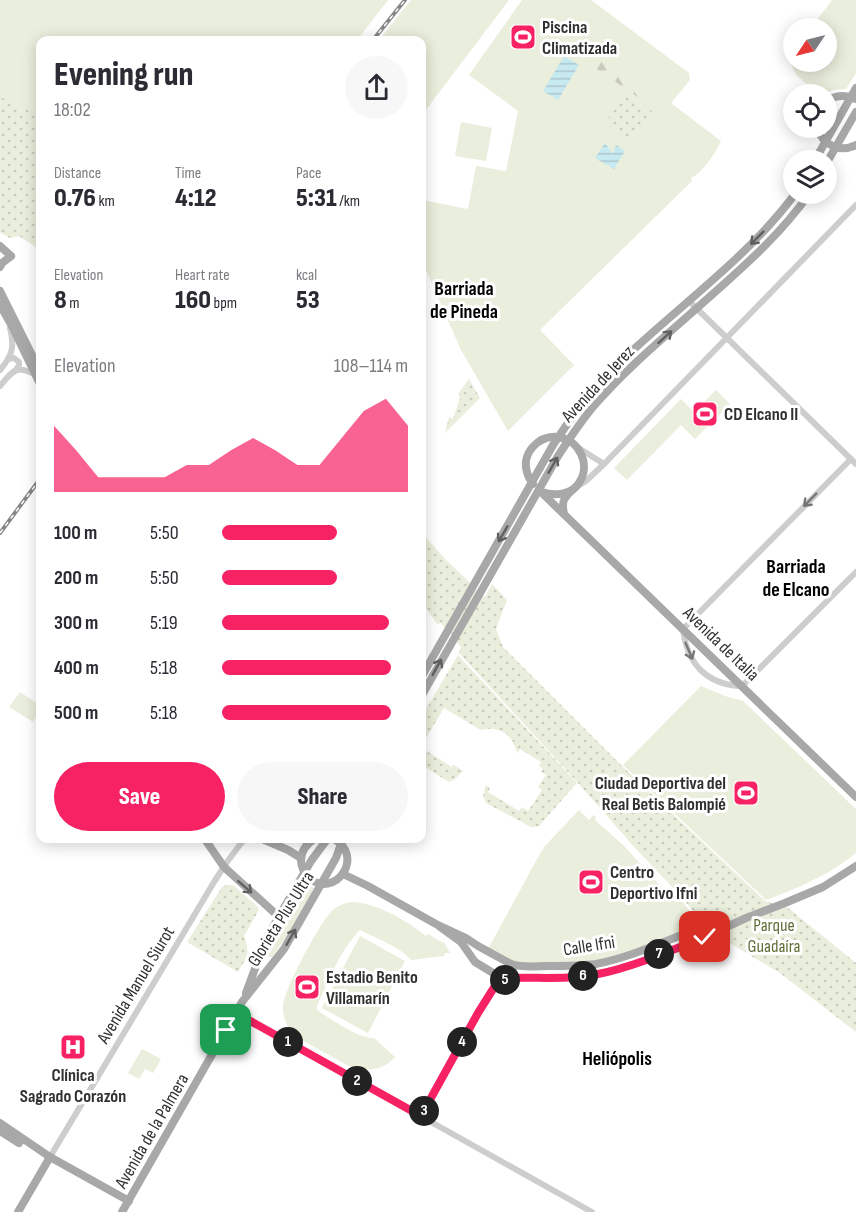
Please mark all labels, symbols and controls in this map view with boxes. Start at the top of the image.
place label: Piscina Climatizada [542,17,617,59]
north arrow [783,18,837,72]
map controls [783,18,837,204]
sports icon: Piscina Climatizada [508,22,538,52]
text: Evening run [54,55,194,95]
button: share [345,56,408,119]
button: locate [783,84,837,138]
text: 18:02 [54,98,91,122]
button: layers [783,150,837,204]
text: Distance [54,164,101,183]
text: Time [175,164,201,183]
text: Pace [296,164,321,183]
text: 0.76 [54,183,96,214]
text: 4:12 [175,183,217,214]
text: 5:31 [296,183,337,214]
text: km [96,192,115,211]
text: /km [337,192,360,211]
one-way arrow [750,231,765,245]
text: Elevation [54,266,103,285]
text: Heart rate [175,266,230,285]
text: kcal [296,266,317,285]
district label: Barriada de Pineda [430,277,498,324]
text: 8 [54,285,67,316]
text: 160 [175,285,211,316]
text: 53 [296,285,320,316]
text: m [67,294,80,313]
text: bpm [211,294,237,313]
one-way arrow [657,330,672,344]
street label: Avenida de Jerez [557,341,639,427]
text: Elevation [54,354,116,378]
text: 108–114 m [334,354,408,378]
sports icon: CD Elcano II [690,399,720,429]
place label: CD Elcano II [724,404,798,425]
one-way arrow [547,457,559,474]
one-way arrow [802,493,817,508]
text: 100 m [54,521,97,545]
text: 5:50 [150,521,179,545]
one-way arrow [497,524,508,542]
district label: Barriada de Elcano [762,555,830,602]
text: 200 m [54,566,98,590]
text: 5:50 [150,566,179,590]
street label: Avenida de Italia [678,602,763,685]
text: 300 m [54,611,98,635]
text: 5:19 [150,611,178,635]
one-way arrow [684,641,695,660]
text: 400 m [54,656,99,680]
text: 5:18 [150,656,178,680]
one-way arrow [432,659,443,677]
text: 500 m [54,701,98,725]
text: 5:18 [150,701,178,725]
button: Save [54,762,225,831]
button: Share [237,762,408,831]
place label: Ciudad Deportiva del Real Betis Balompié [595,773,726,815]
sports icon: Ciudad Deportiva del Real Betis Balompié [731,778,761,808]
place label: Centro Deportivo Ifni [610,862,697,904]
sports icon: Centro Deportivo Ifni [576,867,606,897]
street label: Glorieta Plus Ultra [243,868,319,970]
one-way arrow [237,880,252,894]
pin [679,911,730,962]
park label: Parque Guadaíra [747,915,801,957]
icon: check [688,920,721,953]
street label: Avenida Manuel Siurot [92,922,179,1048]
one-way arrow [285,929,297,946]
street label: Calle Ifni [562,932,616,960]
pin: 7 [644,939,674,969]
text: 7 [656,944,662,963]
pin: 6 [568,961,598,991]
pin: 5 [490,965,520,995]
text: 6 [579,966,587,985]
place label: Estadio Benito Villamarín [326,967,418,1009]
text: 5 [501,970,509,989]
sports icon: Estadio Benito Villamarín [292,972,322,1002]
pin [200,1004,251,1055]
icon: arrive [209,1013,242,1046]
pin: 1 [273,1027,303,1057]
pin: 4 [447,1027,477,1057]
hospital icon: Clínica Sagrado Corazón [58,1032,88,1062]
text: 1 [285,1032,291,1051]
text: 4 [458,1032,466,1051]
district label: Heliópolis [582,1047,652,1071]
place label: Clínica Sagrado Corazón [20,1065,126,1107]
pin: 2 [342,1066,372,1096]
street label: Avenida de la Palmera [110,1070,193,1193]
text: 2 [353,1071,361,1090]
pin: 3 [409,1096,439,1126]
text: 3 [420,1101,428,1120]

